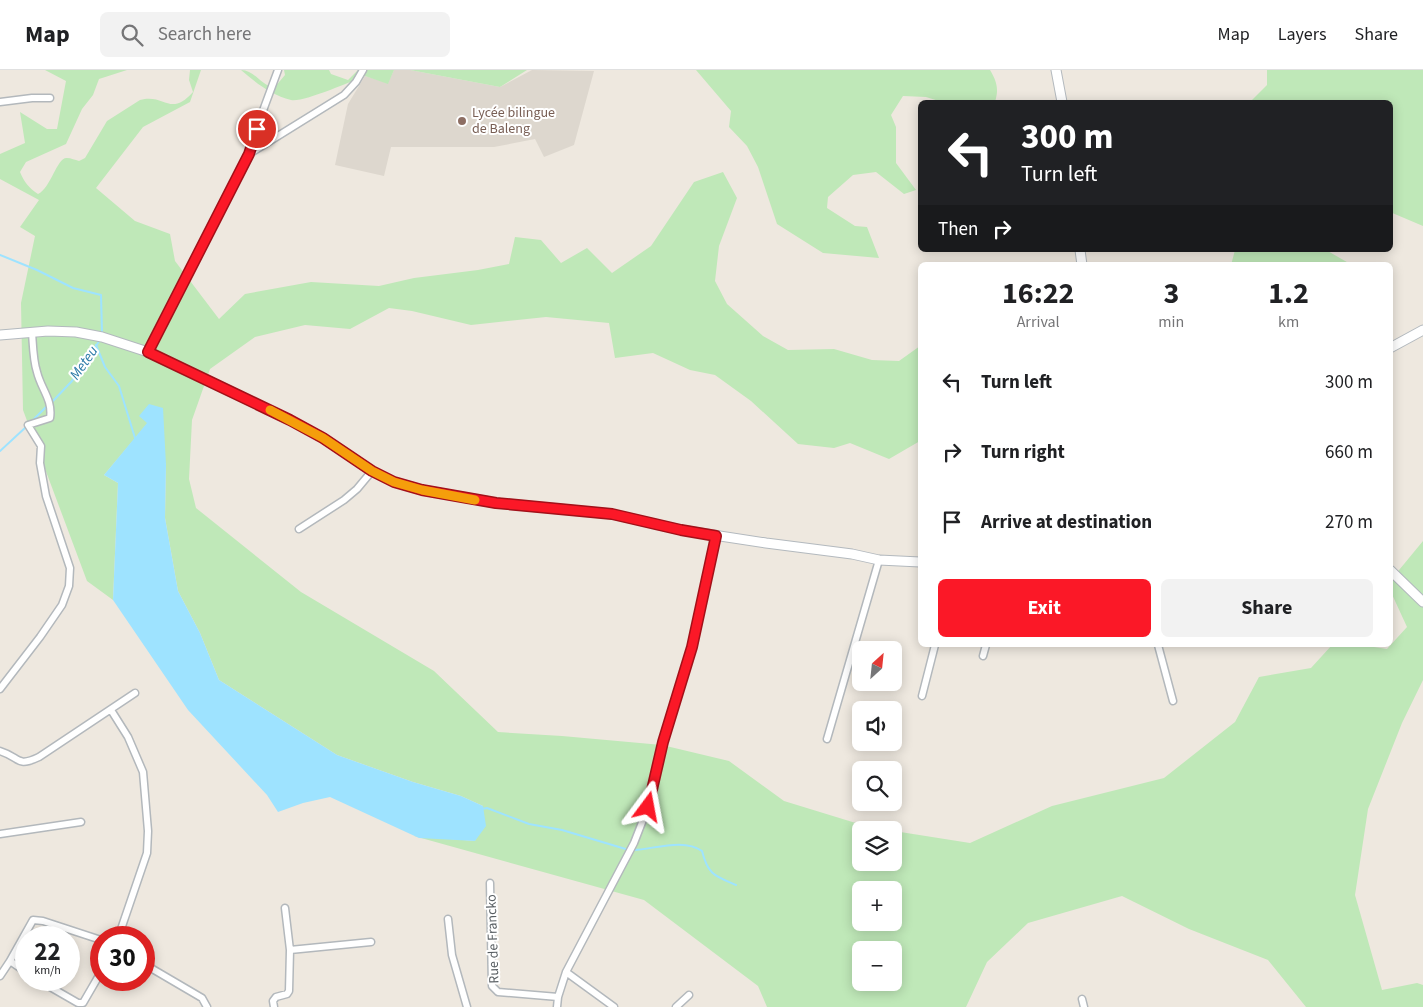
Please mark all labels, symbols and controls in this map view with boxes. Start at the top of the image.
search box [100,12,450,57]
text: Map [25,17,70,52]
icon: search [118,21,146,49]
text: Search here [158,21,251,48]
text: Map [1218,22,1250,47]
text: Layers [1278,22,1327,47]
text: Share [1355,22,1398,47]
place label: Lycée bilingue de Baleng [472,103,555,139]
pin [236,108,278,150]
text: 300 m [1021,112,1113,162]
icon: arrive [243,115,271,143]
marker: Lycée bilingue de Baleng [456,115,468,127]
icon: left [938,120,1003,185]
text: Turn left [1021,158,1097,190]
icon: right [988,215,1016,243]
text: Then [938,216,978,243]
text: 16:22 [1002,272,1074,315]
text: 3 [1163,272,1179,315]
text: 1.2 [1268,272,1309,315]
text: Arrival [1017,311,1060,333]
text: min [1158,311,1184,333]
text: km [1278,311,1299,333]
water label: Meteu [65,342,103,384]
icon: left [938,368,966,396]
text: Turn left [981,369,1052,396]
text: 300 m [1325,369,1373,396]
icon: right [938,438,966,466]
text: Turn right [981,439,1065,466]
text: 660 m [1325,439,1373,466]
icon: arrive [938,508,966,536]
text: Arrive at destination [981,509,1152,536]
text: 270 m [1325,509,1373,536]
button: Exit [938,579,1151,637]
button: Share [1161,579,1373,637]
north arrow [852,641,902,691]
map controls [852,641,902,991]
button: sound [852,701,902,751]
button: search [852,761,902,811]
position arrow [621,780,673,832]
button: layers [852,821,902,871]
button: + [852,881,902,931]
street label: Rue de Francko [481,894,505,984]
speed limit sign: 30 [90,926,155,991]
text: 22 [34,934,61,970]
button: − [852,941,902,991]
text: km/h [34,962,61,979]

